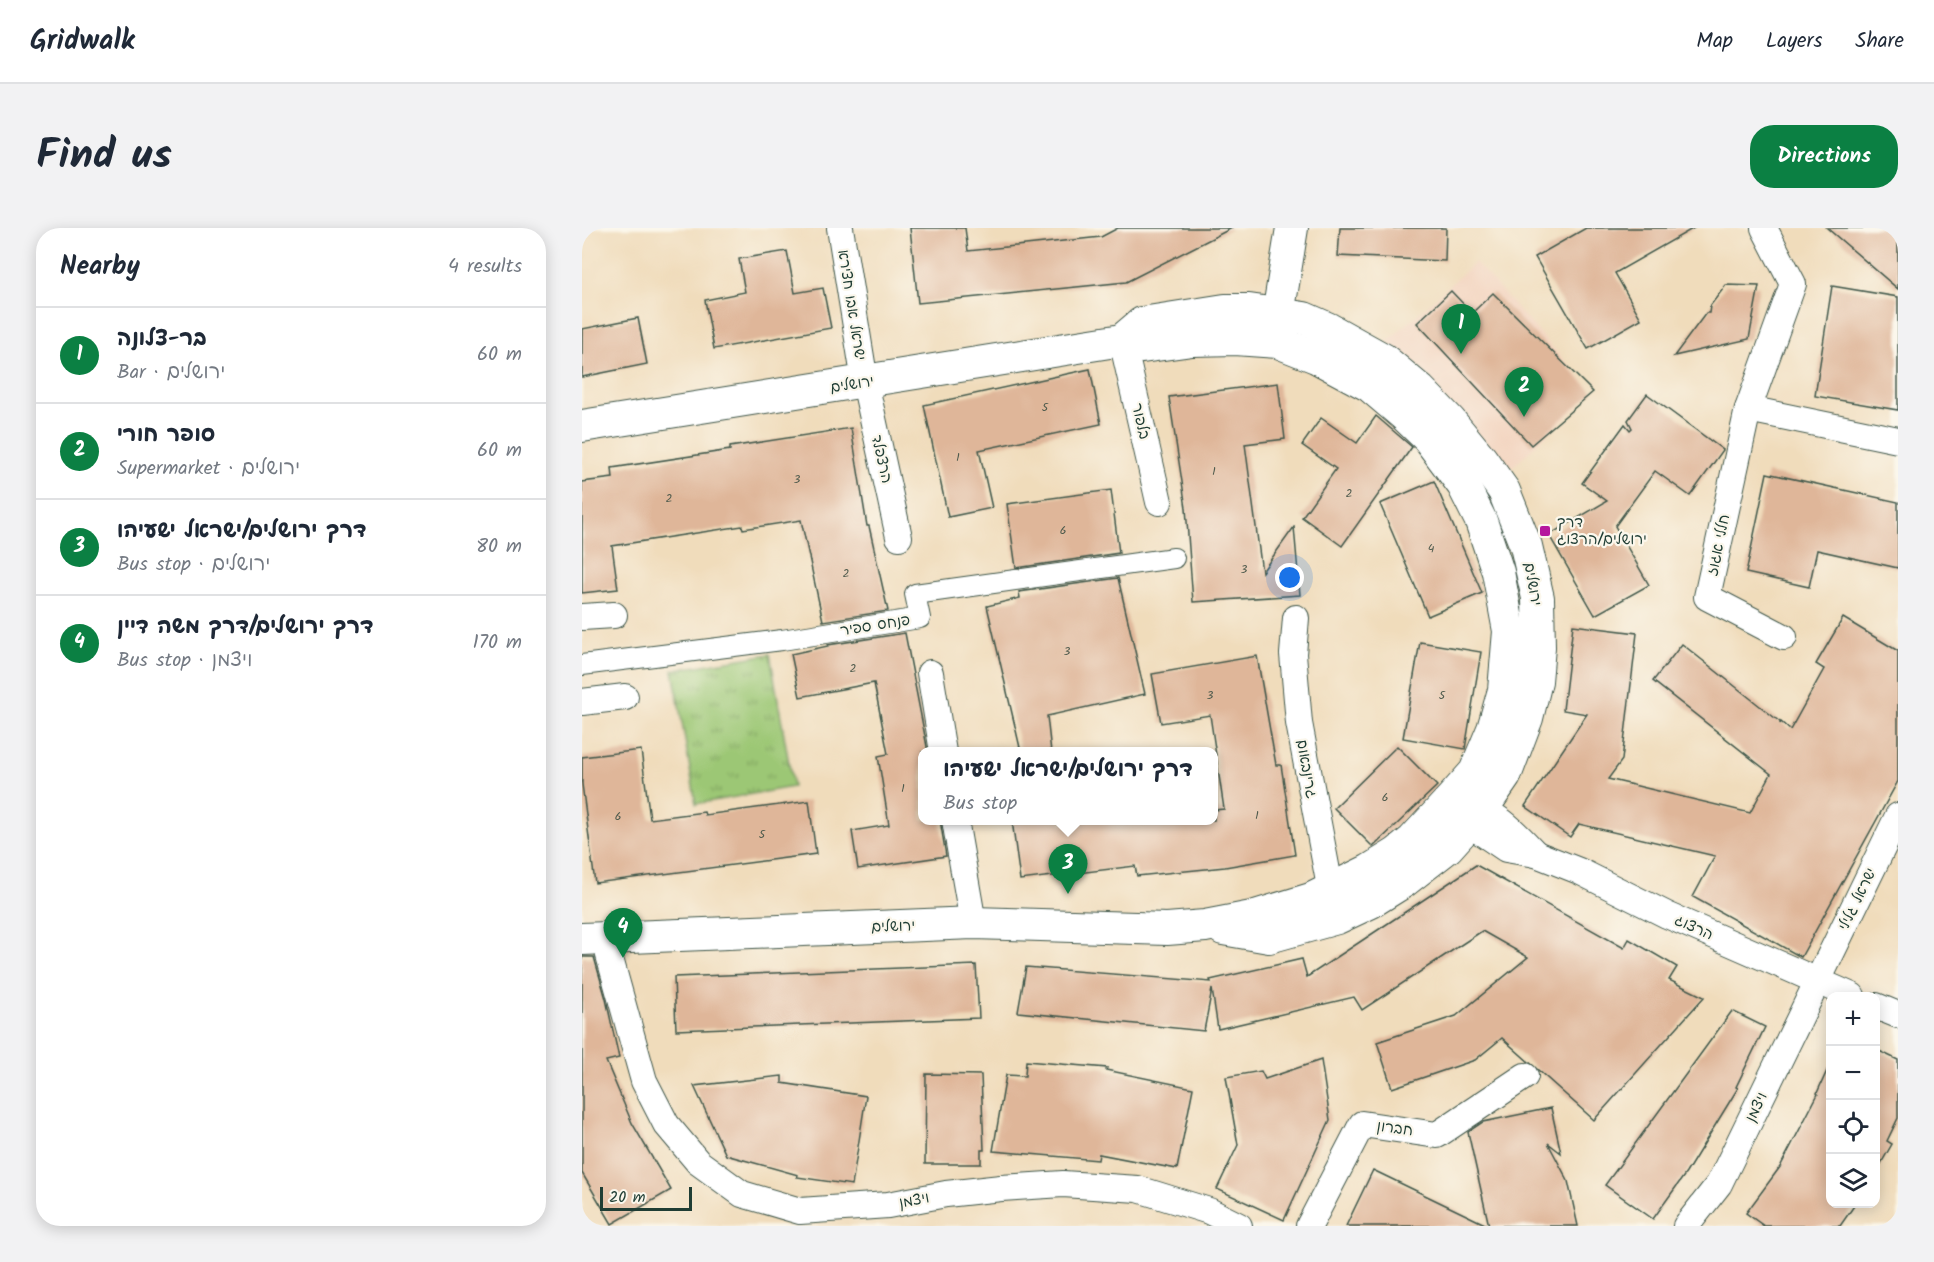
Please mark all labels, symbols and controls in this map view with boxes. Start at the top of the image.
text: Gridwalk [30,19,135,64]
text: Map [1696,25,1733,58]
text: Layers [1766,25,1822,58]
text: Share [1855,25,1904,58]
text: Find us [36,123,172,190]
button: Directions [1750,125,1898,188]
text: Nearby [60,246,140,288]
street label: ישראל אבו חצירא [830,248,872,362]
text: 4 results [448,251,522,283]
pin: 1 [1442,304,1480,354]
text: בר-צלונה [117,322,207,357]
text: 1 [76,339,83,371]
text: 60 m [477,339,522,371]
text: Bar · ירושלים [117,357,225,389]
pin: 2 [1504,368,1544,417]
street label: ירושלים [829,370,876,400]
house number: 5 [1042,398,1050,417]
street label: בלפור [1124,401,1156,442]
text: סופר חורי [117,418,215,453]
street label: הרצפלד [864,433,898,486]
text: 2 [74,435,85,467]
text: 60 m [477,435,522,467]
house number: 1 [956,448,960,467]
text: Supermarket · ירושלים [117,453,300,485]
house number: 1 [1212,462,1216,481]
house number: 3 [794,470,801,489]
house number: 2 [1346,484,1353,503]
house number: 2 [666,489,673,508]
place label: דרך ירושלים/הרצוג [1557,511,1647,552]
street label: חללי אגוז [1701,512,1737,578]
text: דרך ירושלים/ישראל ישעיהו [117,514,366,549]
house number: 6 [1060,521,1066,540]
marker: דרך ירושלים/הרצוג [1538,524,1552,538]
text: 3 [74,531,85,563]
text: 80 m [476,531,522,563]
house number: 4 [1428,539,1435,558]
text: Bus stop · ירושלים [117,549,270,581]
house number: 3 [1241,560,1248,579]
street label: ירושלים [1516,560,1548,608]
your location [1275,563,1304,592]
house number: 2 [843,564,850,583]
street label: פנחס ספיר [838,609,912,643]
text: דרך ירושלים/דרך משה דיין [117,610,374,645]
text: 4 [74,627,85,659]
text: 170 m [473,627,522,659]
house number: 3 [1064,642,1071,661]
text: Bus stop · ויצמן [117,645,252,677]
house number: 2 [850,659,857,678]
house number: 3 [1207,686,1214,705]
house number: 5 [1439,686,1447,705]
street label: גרינבאום [1289,738,1323,801]
popup [918,747,1218,825]
text: דרך ירושלים/ישראל ישעיהו [943,753,1193,788]
house number: 1 [901,779,905,798]
text: Bus stop [943,788,1017,820]
house number: 6 [1382,788,1388,807]
house number: 1 [1255,806,1259,825]
house number: 6 [615,807,621,826]
house number: 5 [759,825,767,844]
pin: 3 [1048,844,1088,894]
street label: ישראל גלילי [1832,864,1883,935]
pin: 4 [604,908,642,958]
street label: הרצוג [1670,909,1717,947]
street label: ירושלים [871,914,915,940]
map controls [1826,992,1880,1208]
button: + [1826,992,1880,1046]
button: − [1826,1046,1880,1100]
street label: ויצמן [1739,1088,1774,1126]
button: locate [1826,1100,1880,1154]
street label: חברון [1375,1115,1415,1143]
button: layers [1826,1154,1880,1208]
scale bar [600,1184,692,1212]
text: 20 m [609,1185,645,1210]
street label: ויצמן [897,1186,932,1216]

